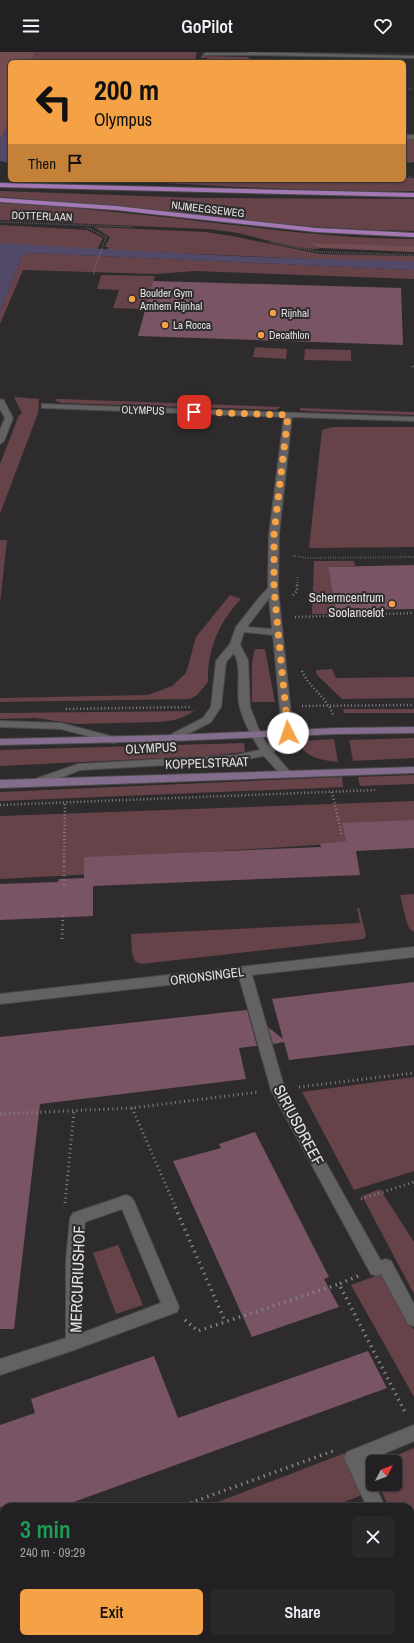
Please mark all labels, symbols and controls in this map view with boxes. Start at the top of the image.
text: GoPilot [181,14,233,39]
icon: menu [20,15,42,37]
icon: heart [372,15,394,37]
text: 200 m [94,71,159,109]
icon: left [28,76,80,128]
text: Olympus [94,107,152,132]
icon: arrive [64,152,86,174]
text: Then [28,153,56,174]
street label: NIJMEEGSEWEG [171,198,245,220]
street label: DOTTERLAAN [11,208,73,224]
place label: Boulder Gym Arnhem Rijnhal [139,286,202,313]
marker: Boulder Gym Arnhem Rijnhal [127,294,137,304]
place label: Rijnhal [281,306,309,320]
marker: Rijnhal [268,308,278,318]
place label: La Rocca [173,318,211,332]
marker: La Rocca [160,320,170,330]
place label: Decathlon [269,328,310,342]
marker: Decathlon [256,330,266,340]
pin [177,395,211,429]
icon: arrive [183,401,205,423]
street label: OLYMPUS [121,402,165,418]
place label: Schermcentrum Soolancelot [309,589,384,621]
marker: Schermcentrum Soolancelot [387,599,397,609]
position arrow [267,712,309,754]
street label: OLYMPUS [125,738,177,758]
street label: KOPPELSTRAAT [165,753,250,773]
street label: ORIONSINGEL [169,963,245,989]
street label: SIRIUSDREEF [269,1081,329,1169]
street label: MERCURIUSHOF [64,1225,90,1333]
north arrow [366,1455,402,1491]
map controls [366,1455,402,1491]
text: 3 min [20,1513,71,1545]
button: close [352,1516,394,1558]
text: 240 m · 09:29 [20,1544,85,1561]
button: Exit [20,1589,203,1635]
button: Share [211,1589,394,1635]

